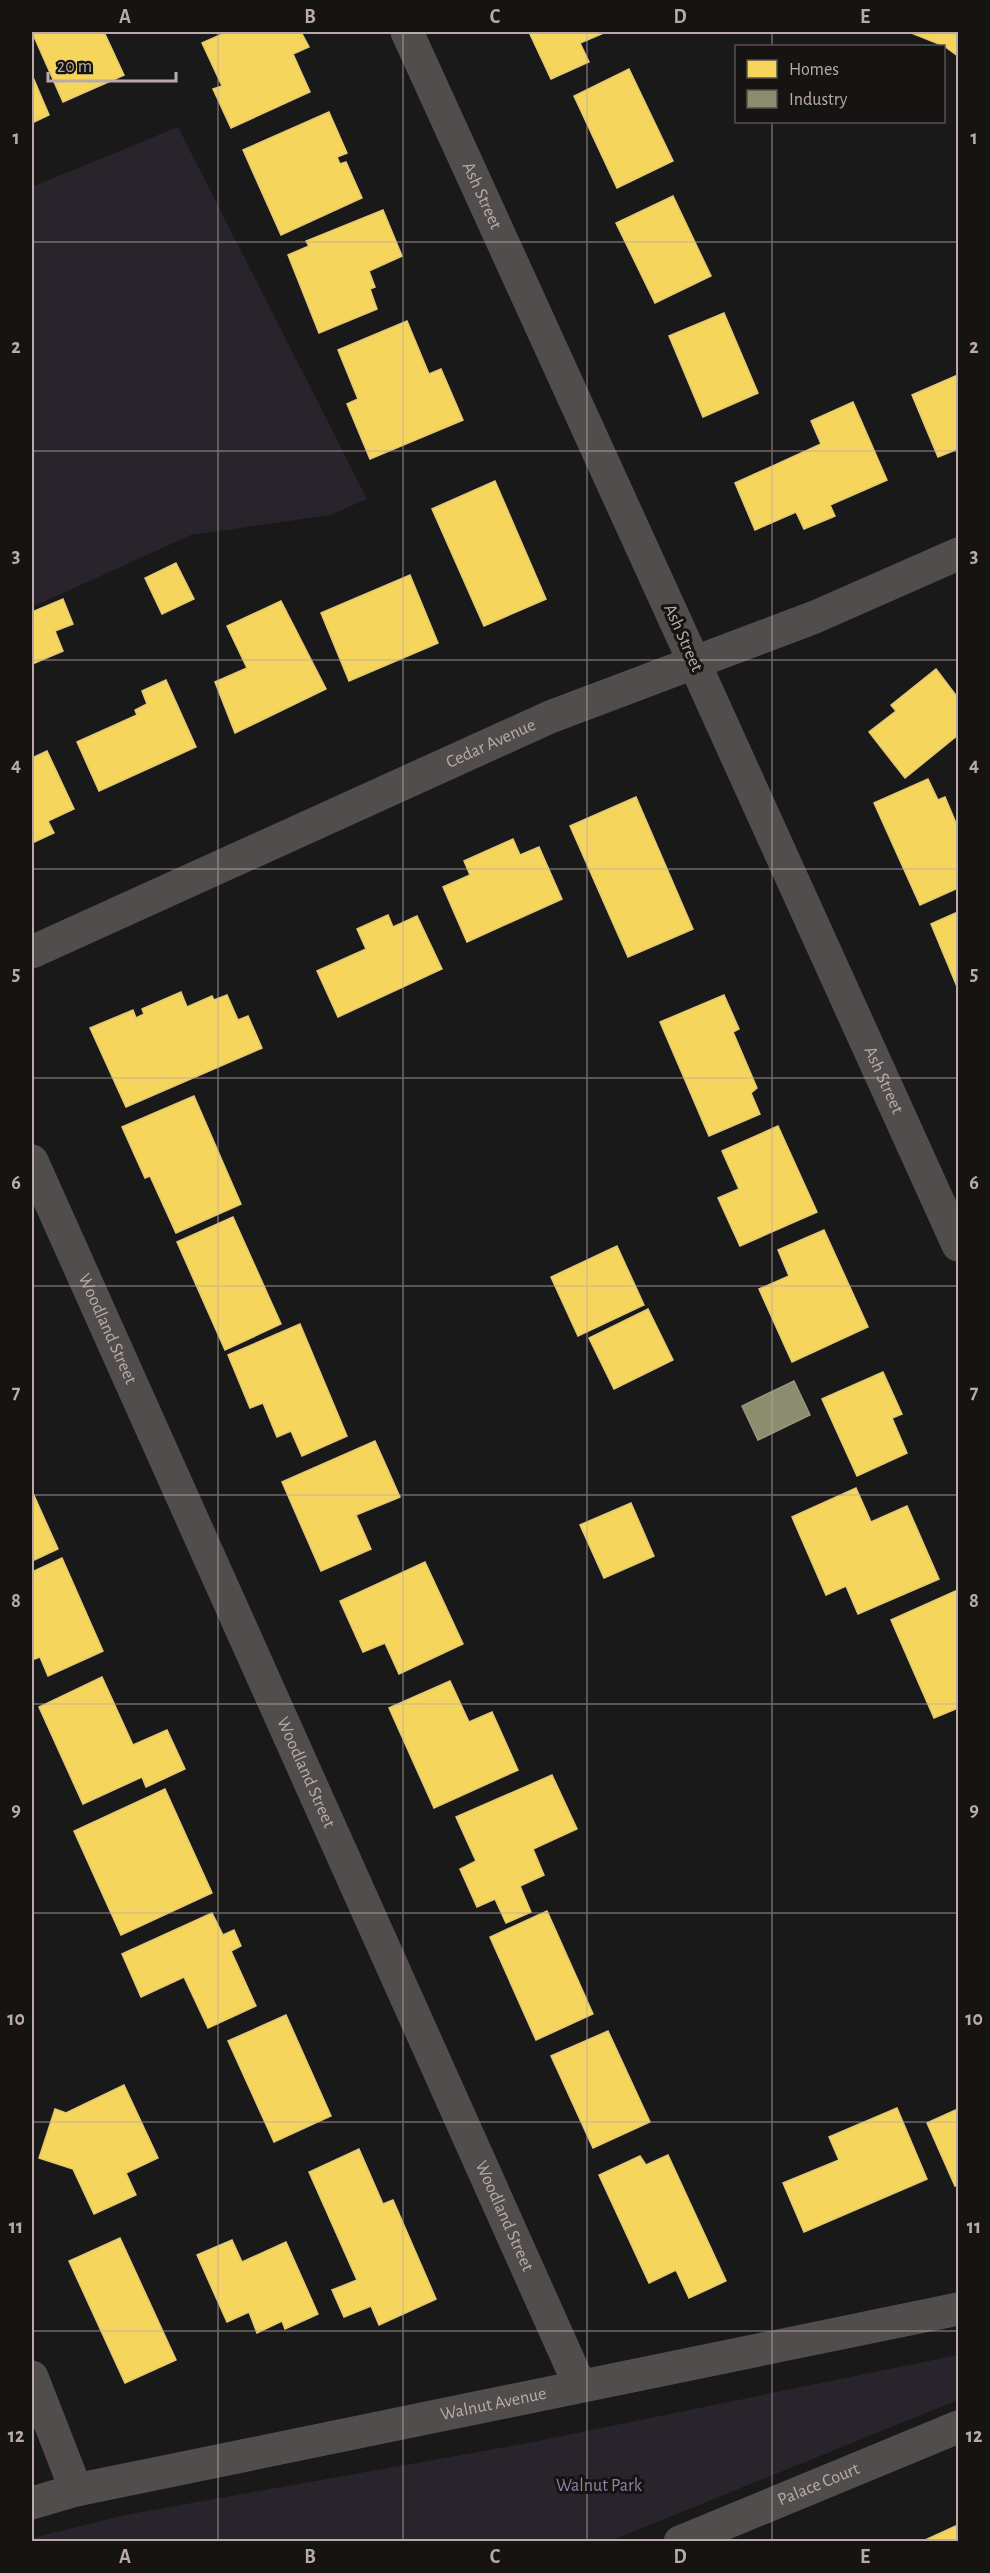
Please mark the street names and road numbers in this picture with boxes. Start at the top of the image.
street label: Ash Street [459,159,505,232]
street label: Ash Street [660,602,706,675]
street label: Cedar Avenue [443,716,538,772]
street label: Ash Street [860,1044,906,1117]
street label: Woodland Street [75,1271,140,1387]
street label: Woodland Street [273,1715,338,1831]
street label: Woodland Street [472,2158,537,2274]
street label: Walnut Avenue [439,2385,548,2424]
street label: Palace Court [775,2460,862,2510]

